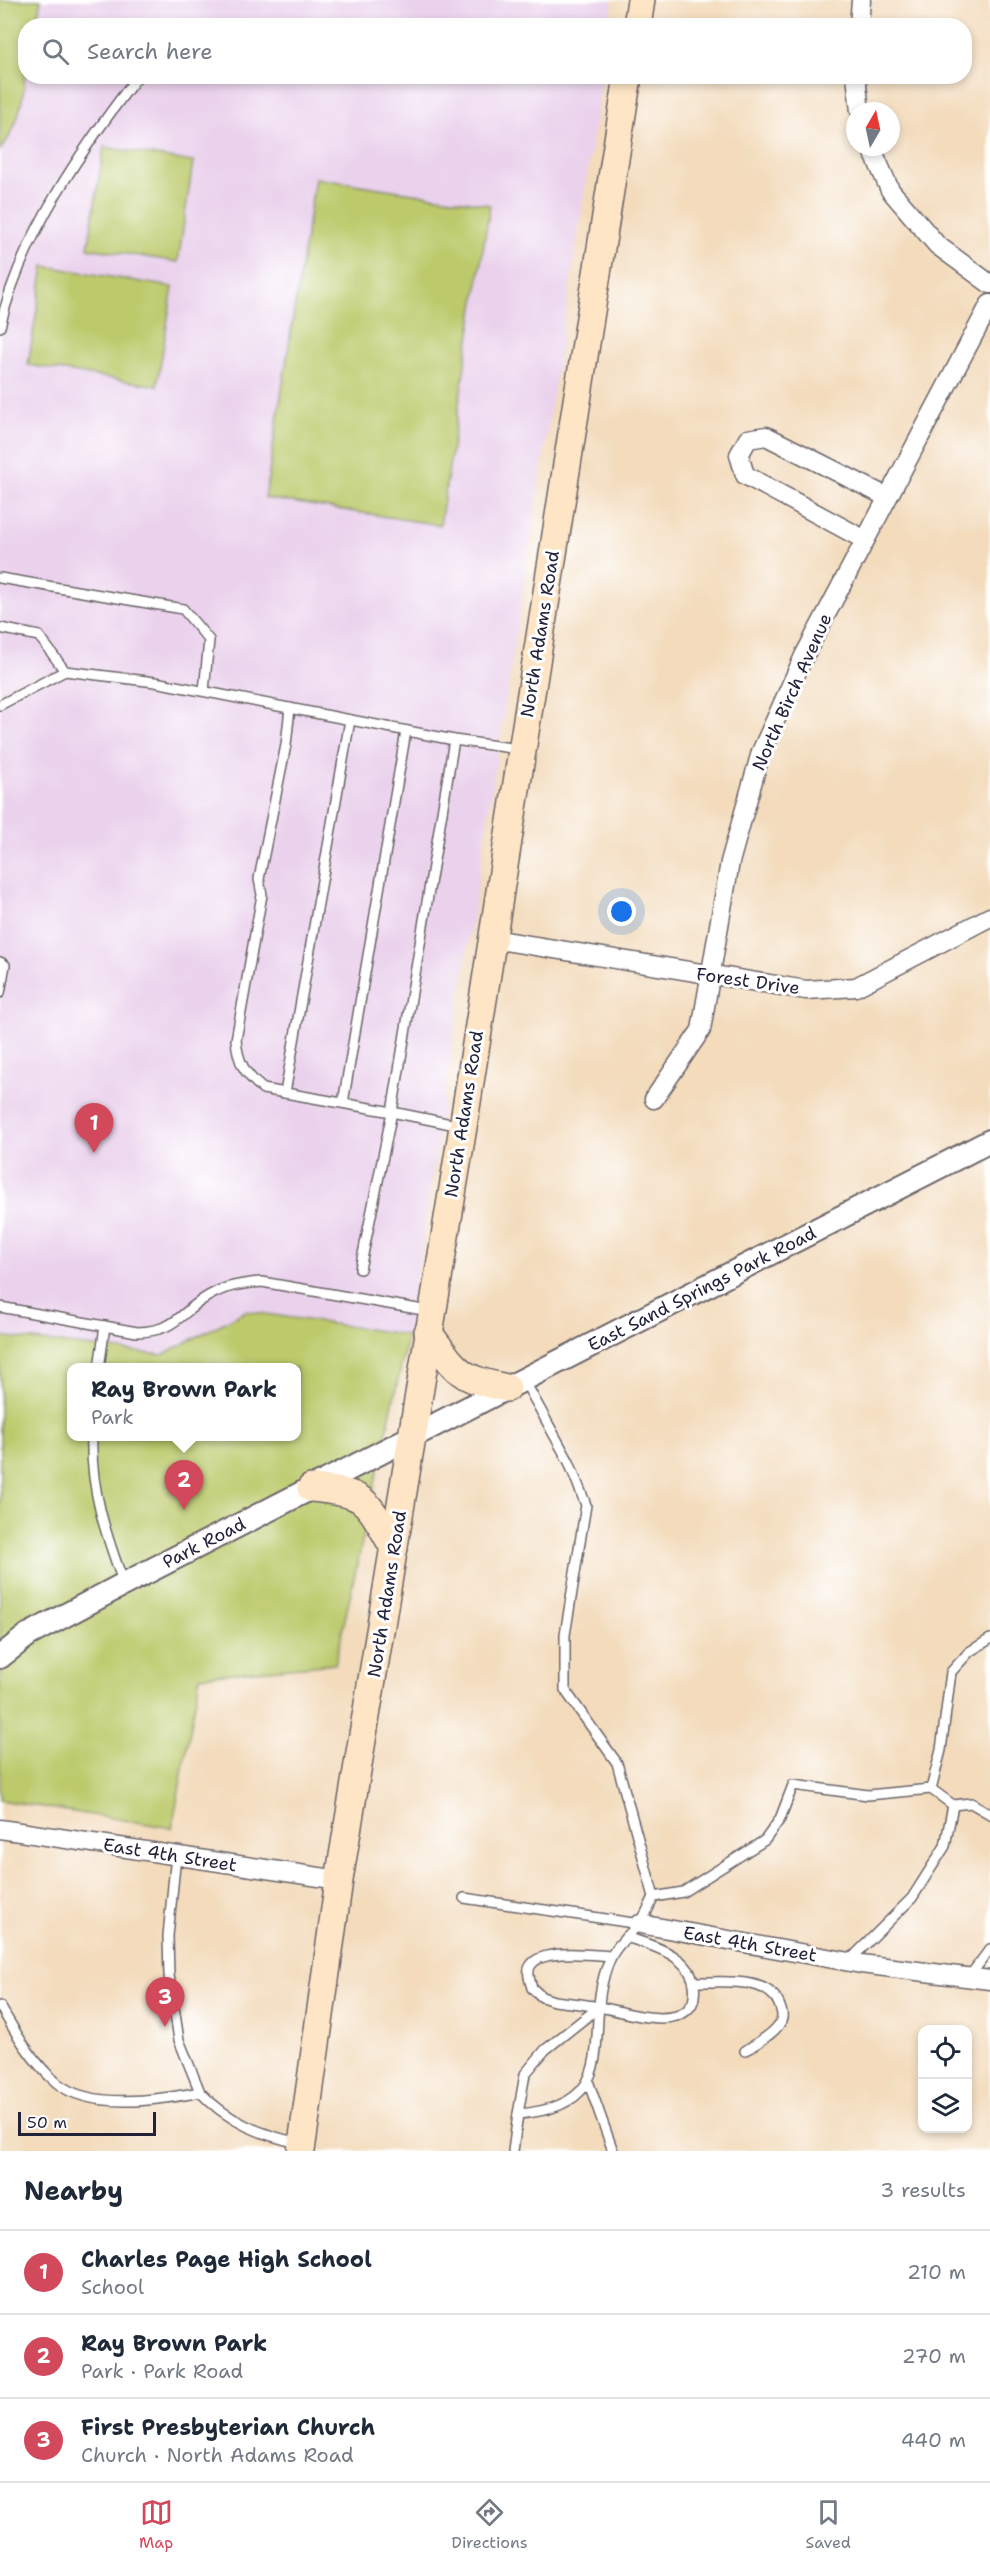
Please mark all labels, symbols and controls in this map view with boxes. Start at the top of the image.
search box [18,18,972,84]
icon: search [39,35,72,68]
text: Search here [87,37,213,66]
north arrow [846,102,900,156]
street label: North Adams Road [515,549,565,719]
street label: North Birch Avenue [747,610,837,774]
your location [607,897,636,926]
street label: Forest Drive [695,962,801,1000]
street label: North Adams Road [439,1029,489,1199]
pin: 1 [74,1104,113,1153]
street label: East Sand Springs Park Road [584,1221,820,1357]
popup [67,1363,301,1441]
text: Ray Brown Park [91,1375,277,1404]
text: Park [91,1404,134,1430]
pin: 2 [164,1460,204,1510]
street label: North Adams Road [362,1509,412,1679]
street label: Park Road [158,1512,250,1574]
street label: East 4th Street [101,1833,239,1877]
street label: East 4th Street [681,1920,819,1968]
pin: 3 [146,1978,184,2027]
map controls [918,2025,972,2133]
button: locate [918,2025,972,2079]
button: layers [918,2079,972,2133]
scale bar [18,2109,156,2136]
text: 50 m [27,2112,67,2133]
text: Nearby [24,2173,123,2208]
text: 3 results [880,2177,966,2203]
text: Charles Page High School [81,2245,372,2274]
text: 1 [39,2259,48,2285]
text: 210 m [907,2259,966,2285]
text: School [81,2274,144,2300]
text: Ray Brown Park [81,2329,267,2358]
text: 2 [37,2343,51,2369]
text: 270 m [902,2343,966,2369]
text: Park · Park Road [81,2358,243,2384]
text: First Presbyterian Church [81,2413,375,2442]
text: 3 [37,2427,51,2453]
text: 440 m [901,2427,966,2453]
text: Church · North Adams Road [81,2442,354,2468]
tab: Map [139,2496,173,2553]
tab: Directions [451,2496,528,2553]
tab: Saved [806,2496,851,2553]

